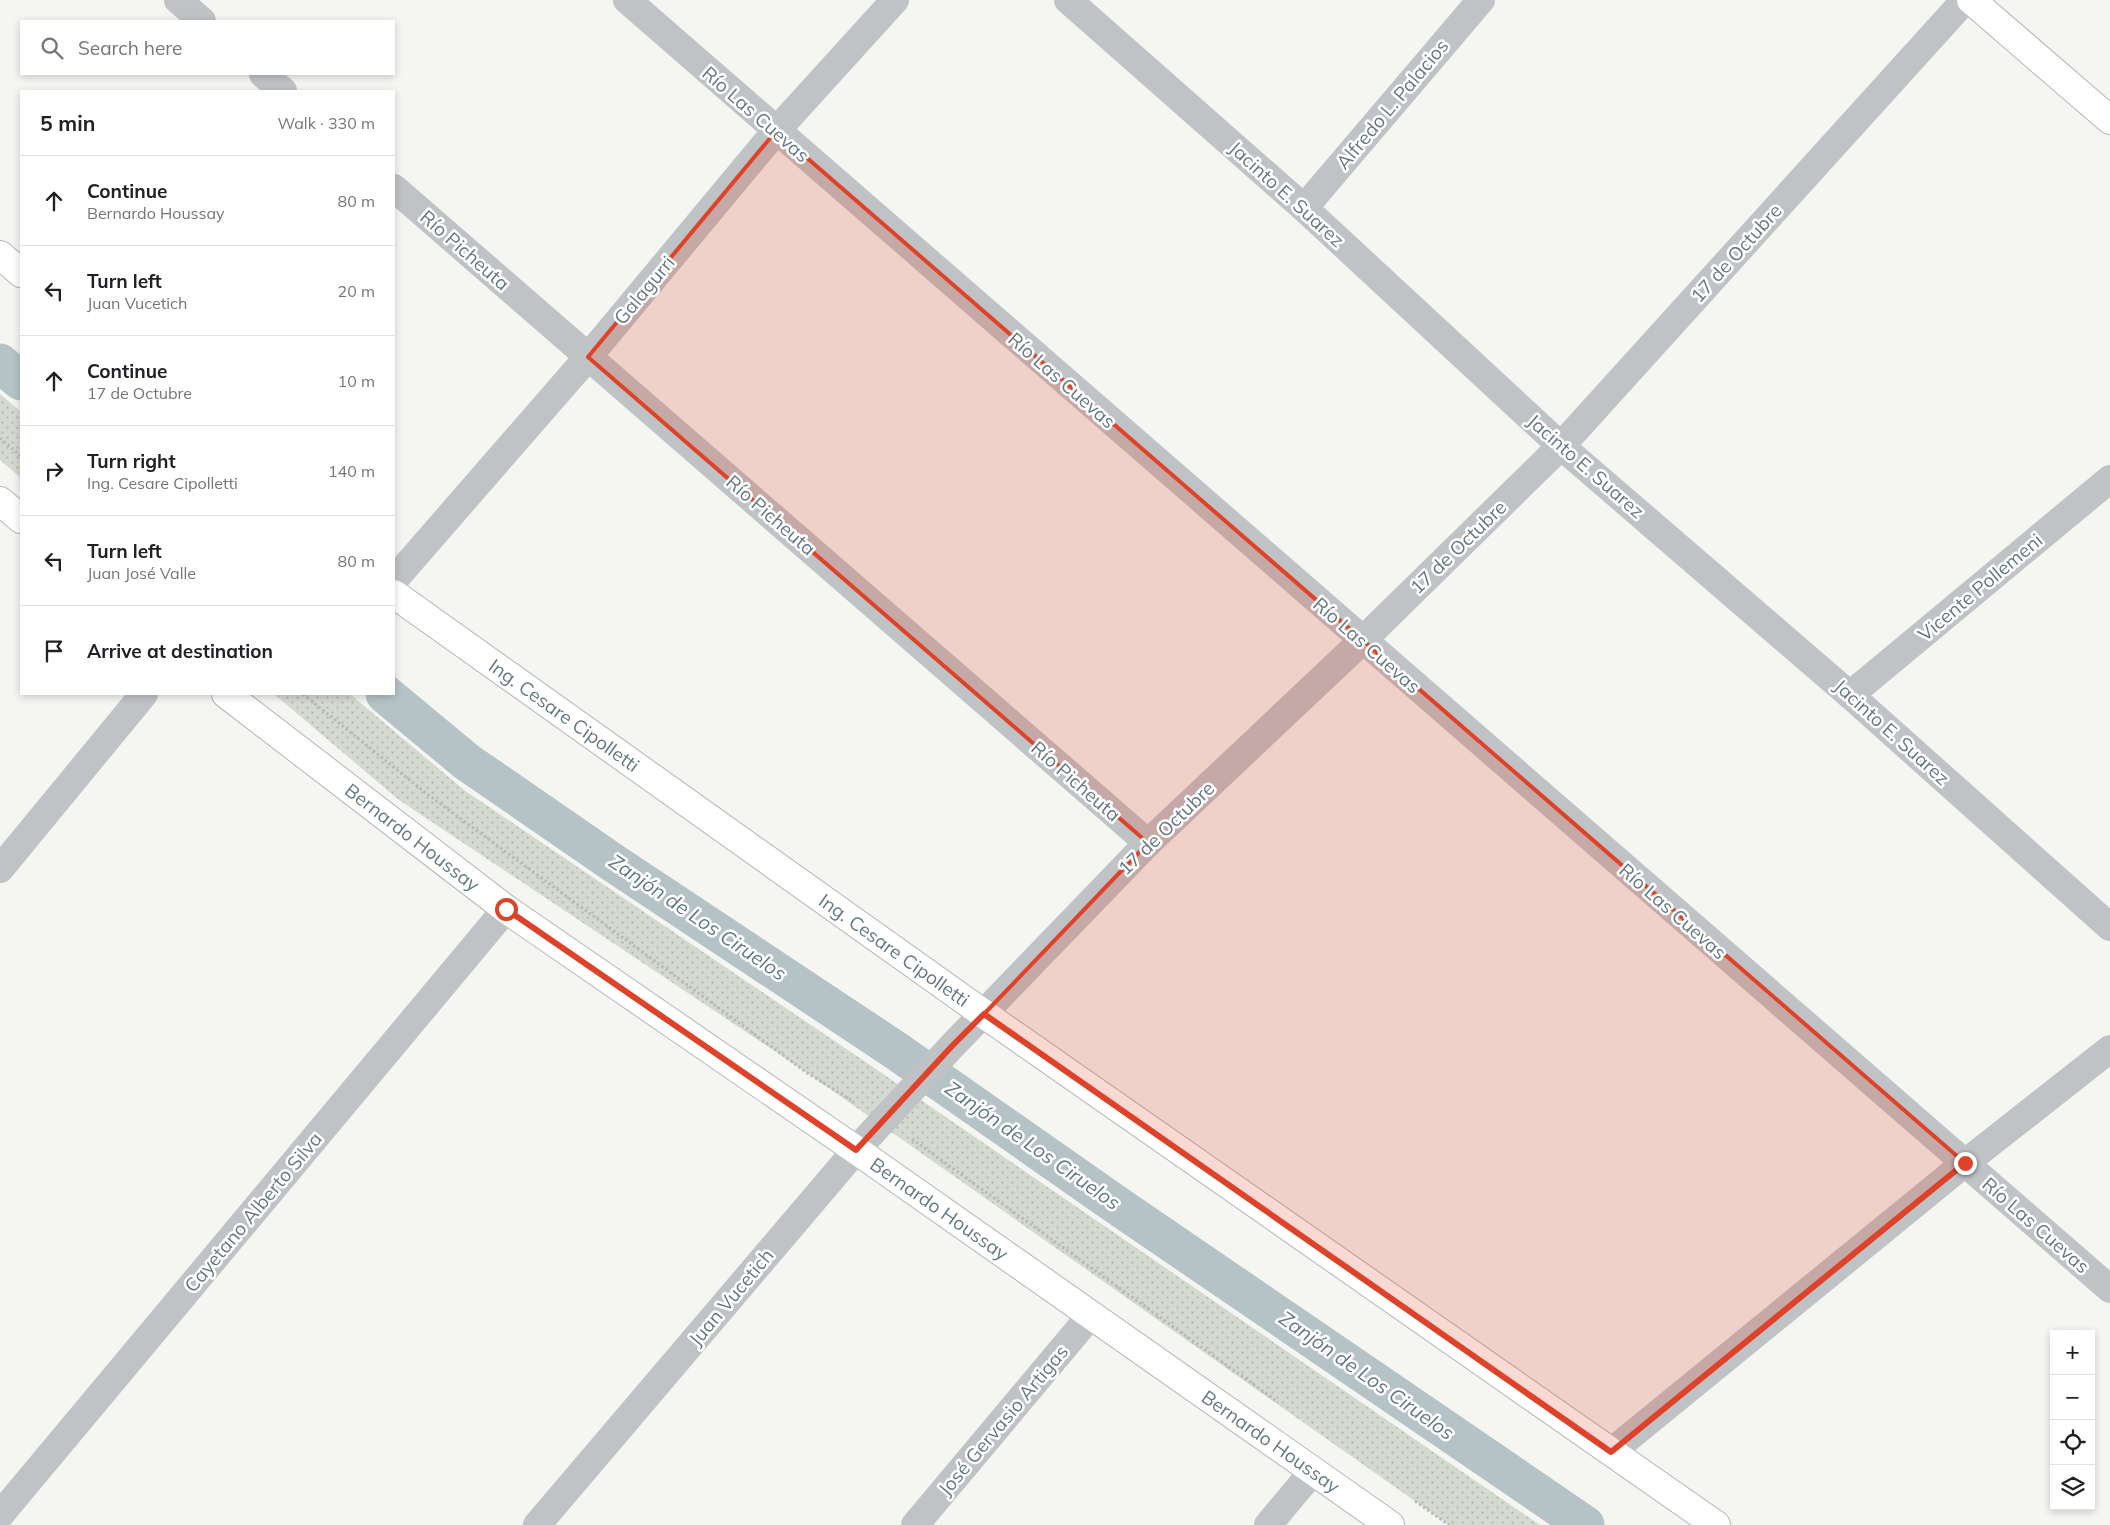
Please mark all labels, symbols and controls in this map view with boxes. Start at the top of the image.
search box [20,20,395,75]
icon: search [38,34,66,62]
street label: Alfredo L. Palacios [1331,34,1453,174]
text: Search here [78,36,182,60]
street label: Río Las Cuevas [697,61,815,167]
text: 5 min [40,110,95,136]
text: Walk · 330 m [277,113,375,133]
street label: Jacinto E. Suarez [1224,136,1350,252]
text: Continue [87,179,167,203]
icon: ahead [40,187,68,215]
text: 80 m [338,191,375,211]
street label: 17 de Octubre [1685,199,1787,307]
text: Bernardo Houssay [87,203,225,223]
street label: Río Picheuta [416,205,514,295]
street label: Galagurri [608,251,680,329]
text: Turn left [87,269,162,293]
icon: left [40,277,68,305]
text: 20 m [338,281,375,301]
text: Juan Vucetich [87,293,187,313]
street label: Río Las Cuevas [1003,327,1121,433]
text: Continue [87,359,167,383]
icon: ahead [40,367,68,395]
text: 10 m [338,371,375,391]
text: 17 de Octubre [87,383,192,403]
street label: Jacinto E. Suarez [1523,409,1649,523]
text: Turn right [87,449,176,473]
icon: right [40,457,68,485]
text: 140 m [328,461,375,481]
street label: Río Picheuta [722,470,820,560]
text: Ing. Cesare Cipolletti [87,473,238,493]
street label: 17 de Octubre [1405,495,1511,599]
street label: Vicente Pollemeni [1913,528,2047,646]
text: Turn left [87,539,162,563]
icon: left [40,547,68,575]
text: 80 m [338,551,375,571]
text: Juan José Valle [87,563,196,583]
street label: Río Las Cuevas [1308,592,1426,698]
icon: arrive [40,637,68,665]
text: Arrive at destination [87,639,273,663]
street label: Ing. Cesare Cipolletti [484,653,644,777]
street label: Jacinto E. Suarez [1829,674,1955,790]
street label: Río Picheuta [1027,736,1125,826]
street label: 17 de Octubre [1113,776,1219,880]
street label: Bernardo Houssay [340,778,485,896]
water label: Zanjón de Los Ciruelos [605,848,791,986]
street label: Río Las Cuevas [1614,858,1732,964]
street label: Ing. Cesare Cipolletti [814,888,974,1012]
route start [495,898,518,921]
water label: Zanjón de Los Ciruelos [941,1075,1126,1215]
street label: Cayetano Alberto Silva [179,1127,327,1297]
street label: Bernardo Houssay [866,1152,1013,1265]
route end [1954,1152,1977,1175]
street label: Río Las Cuevas [1977,1172,2095,1278]
street label: Juan Vucetich [683,1244,779,1350]
water label: Zanjón de Los Ciruelos [1275,1305,1460,1445]
map controls [2050,1330,2095,1510]
button: + [2050,1330,2095,1375]
street label: José Gervasio Artigas [933,1340,1073,1500]
button: − [2050,1375,2095,1420]
street label: Bernardo Houssay [1197,1385,1345,1498]
button: locate [2050,1420,2095,1465]
button: layers [2050,1465,2095,1510]

